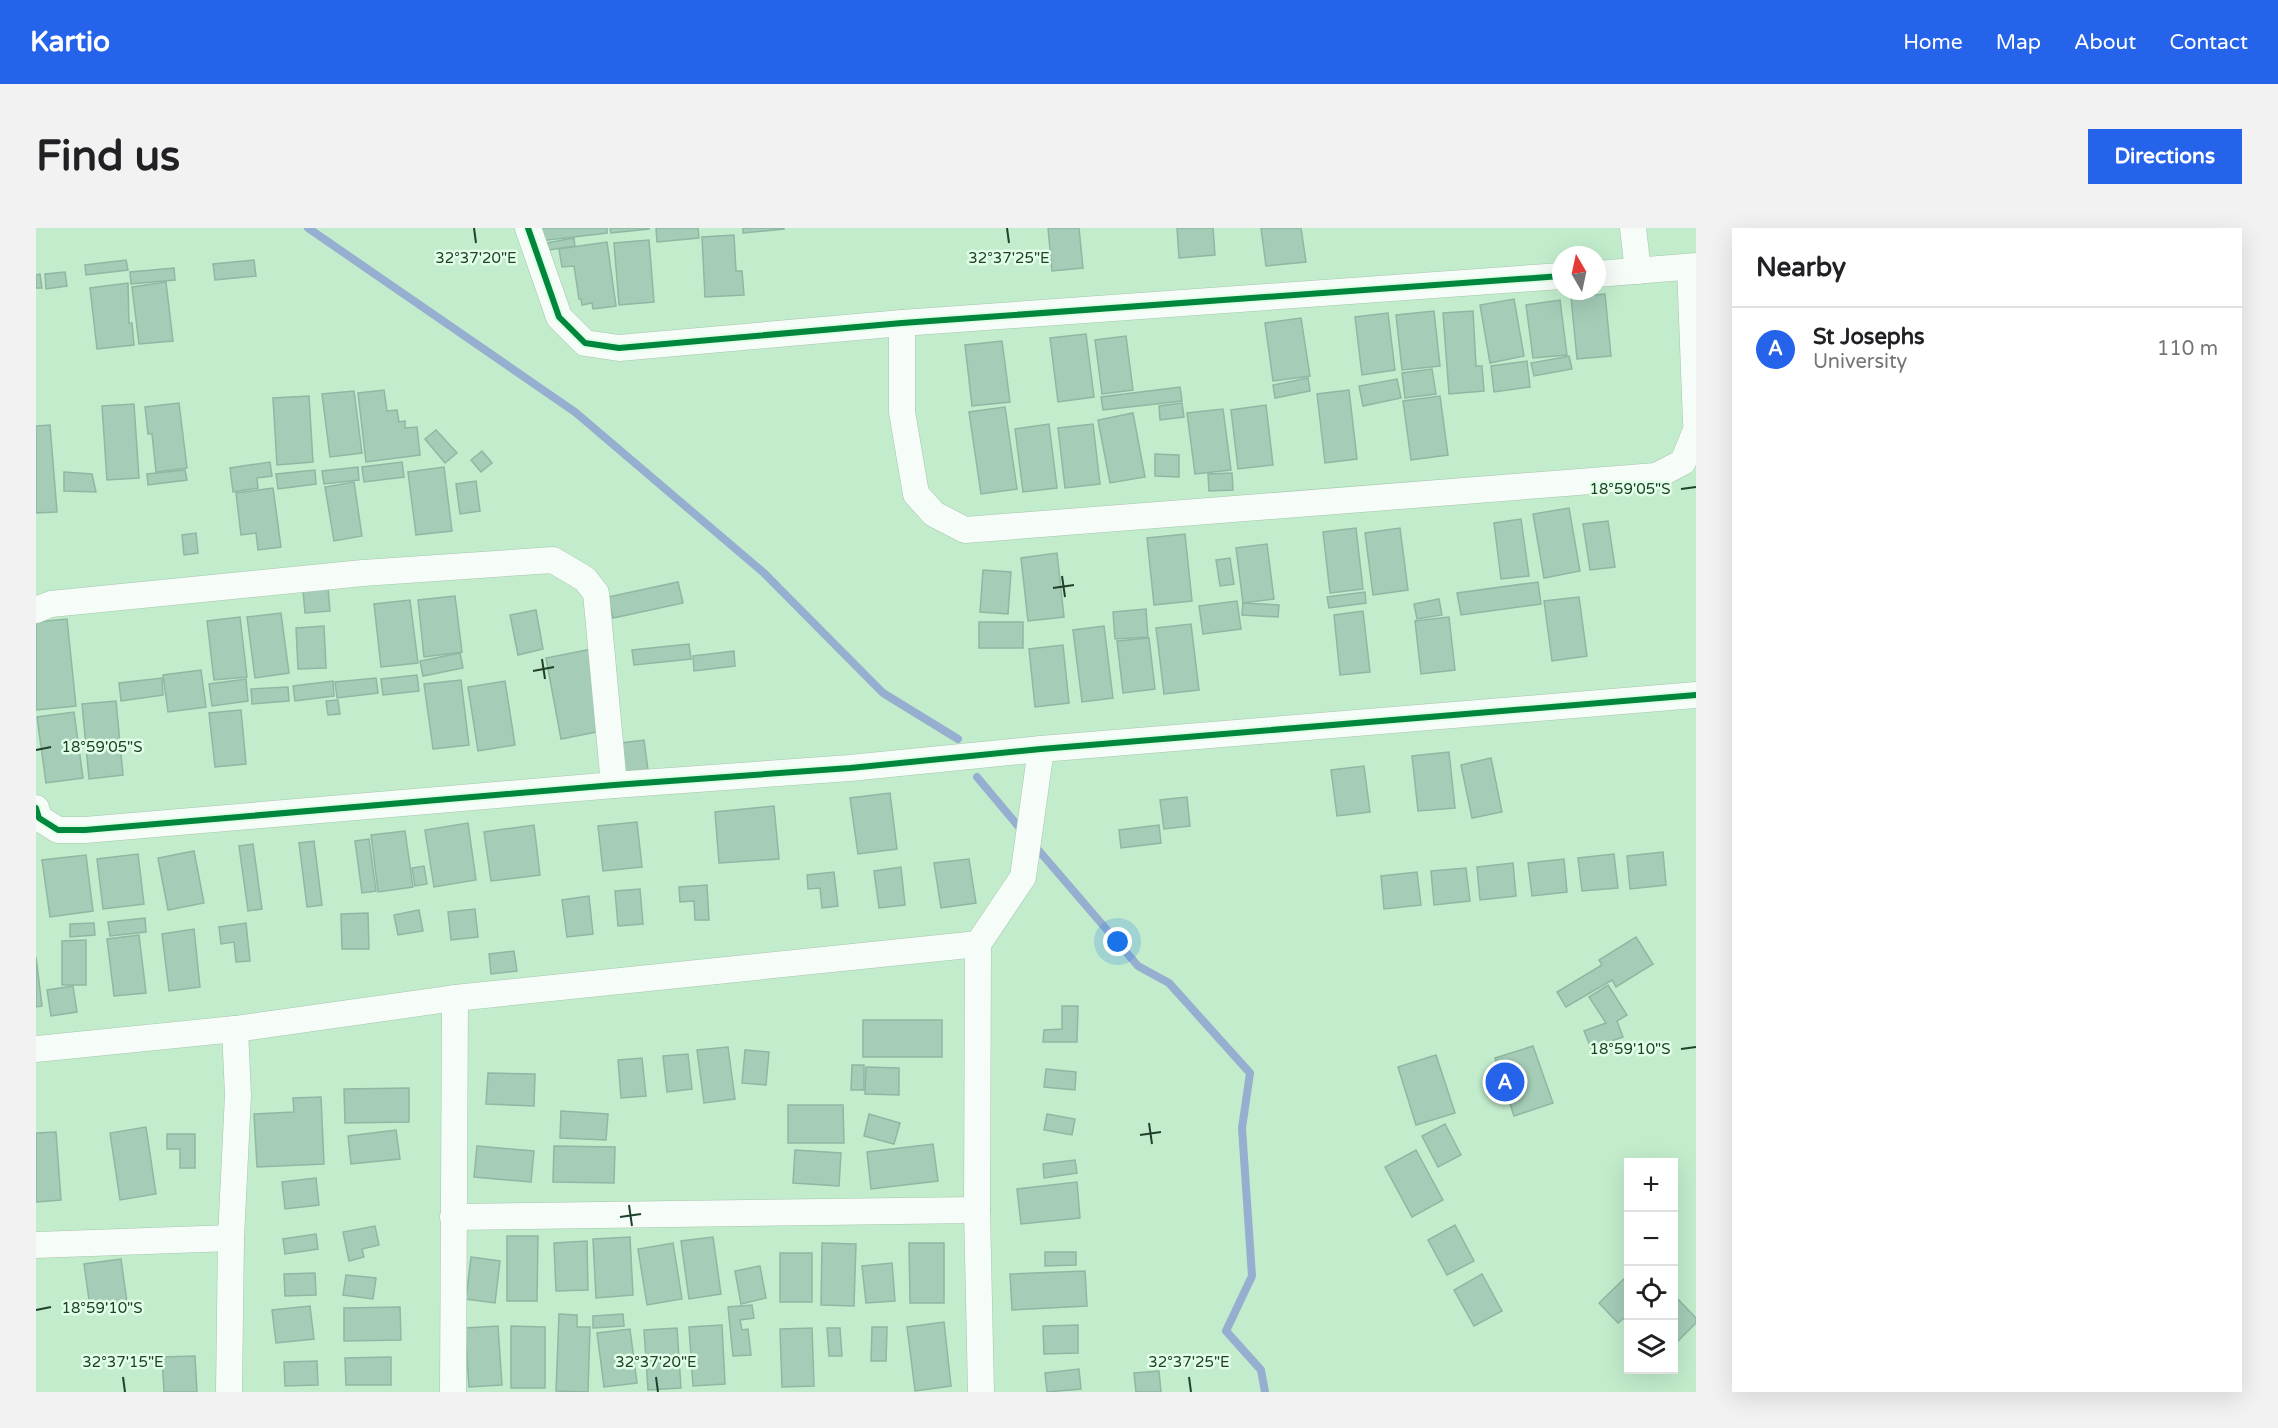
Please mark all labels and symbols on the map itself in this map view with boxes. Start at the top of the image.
north arrow [1552,246,1606,300]
text: 32°37'20"E [435,249,517,267]
text: 32°37'25"E [968,249,1050,267]
text: 18°59'05"S [1590,480,1670,498]
text: 18°59'05"S [62,738,142,756]
your location [1103,927,1132,956]
text: 18°59'10"S [1590,1040,1670,1058]
pin: A [1486,1060,1524,1104]
text: 18°59'10"S [62,1299,142,1317]
text: 32°37'15"E [82,1353,164,1371]
text: 32°37'20"E [615,1353,697,1371]
text: 32°37'25"E [1148,1353,1230,1371]

